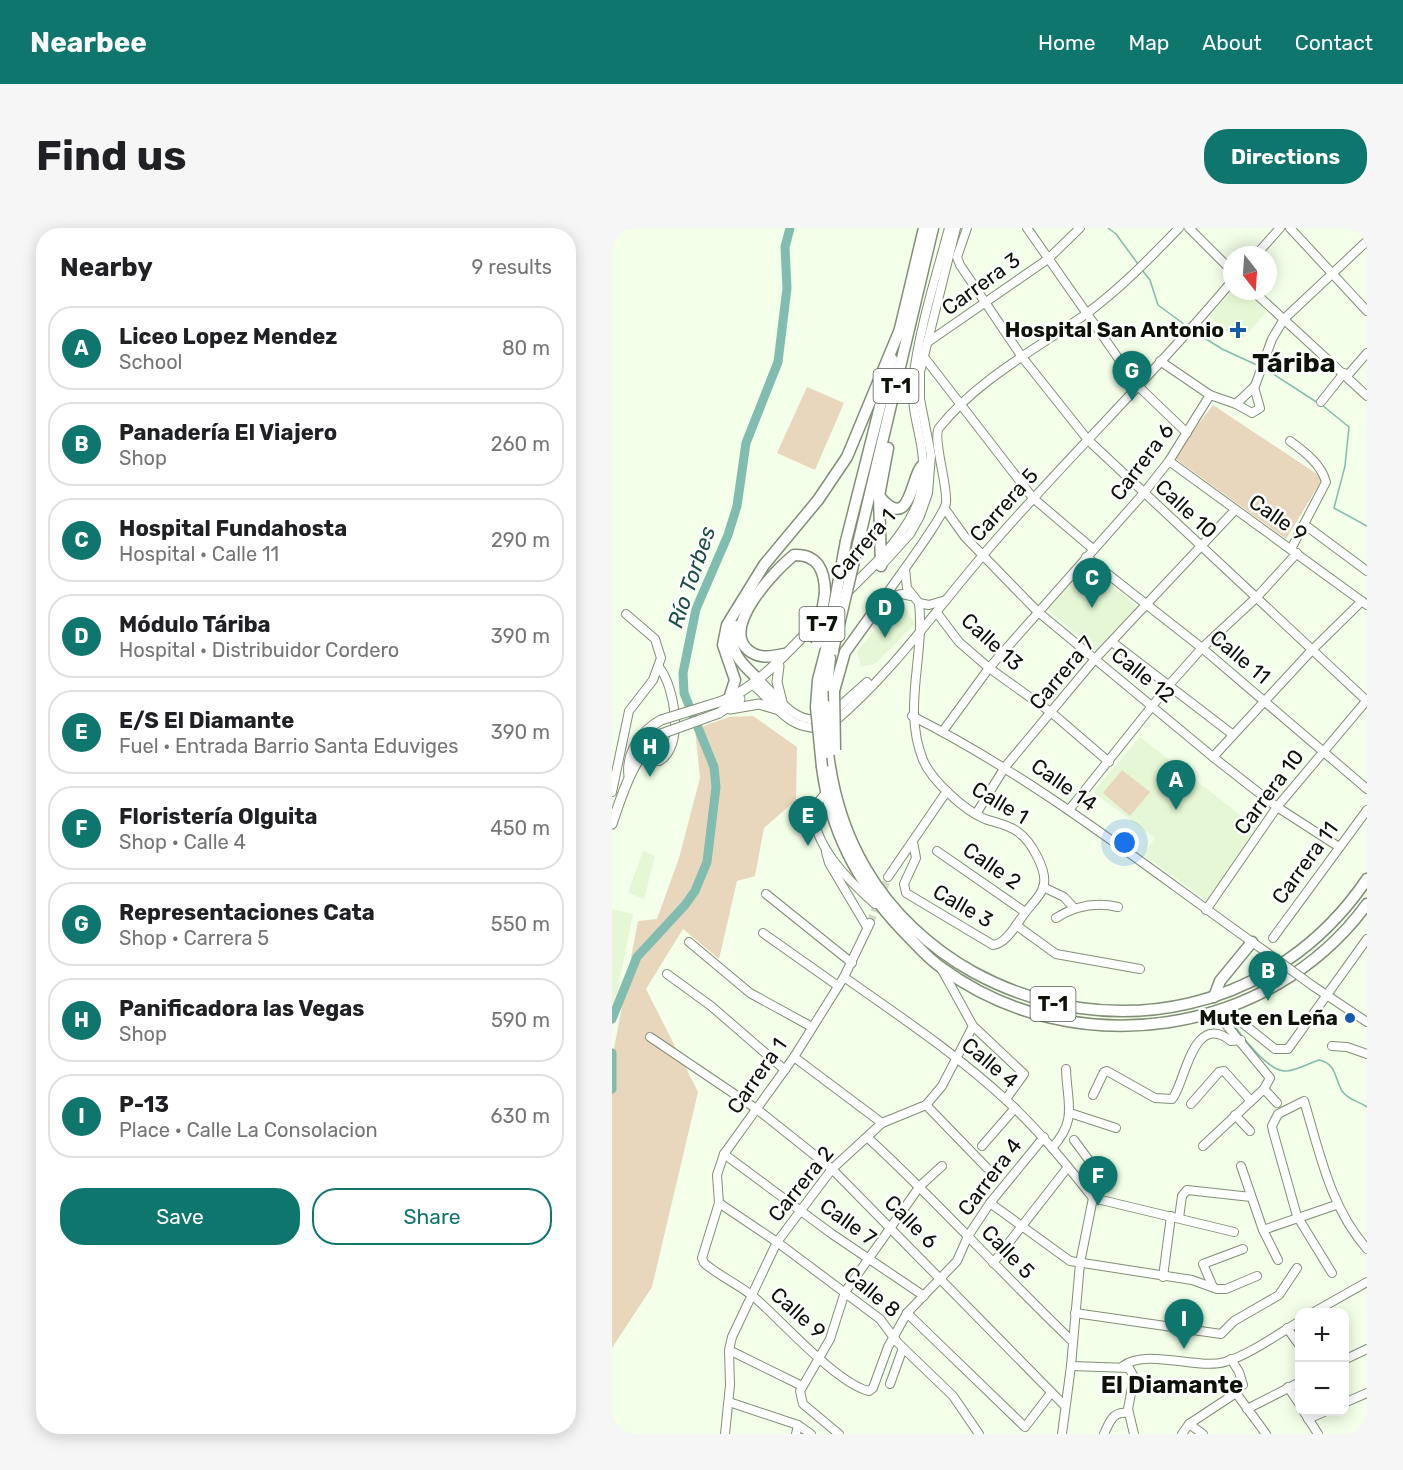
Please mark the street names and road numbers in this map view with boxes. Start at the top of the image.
street label: Carrera 3 [937,247,1025,320]
road number: T-1 [874,369,918,403]
street label: Carrera 6 [1104,418,1179,505]
street label: Carrera 5 [964,463,1043,547]
street label: Calle 10 [1150,474,1222,543]
street label: Calle 9 [1244,489,1312,547]
street label: Carrera 1 [825,504,900,586]
road number: T-7 [800,607,844,641]
street label: Calle 13 [956,607,1028,676]
street label: Calle 11 [1205,624,1275,689]
street label: Carrera 7 [1024,631,1100,715]
street label: Calle 12 [1107,642,1180,708]
street label: Carrera 10 [1229,744,1309,839]
street label: Calle 14 [1027,753,1102,816]
street label: Calle 1 [967,776,1033,829]
street label: Carrera 11 [1266,817,1343,909]
street label: Calle 2 [958,837,1026,894]
street label: Calle 3 [929,878,998,933]
road number: T-1 [1030,987,1076,1021]
street label: Calle 4 [957,1032,1024,1093]
street label: Carrera 1 [722,1033,792,1118]
street label: Carrera 4 [952,1133,1027,1220]
street label: Carrera 2 [763,1141,839,1227]
street label: Calle 6 [879,1190,943,1254]
street label: Calle 7 [815,1193,881,1250]
street label: Calle 5 [977,1220,1040,1284]
street label: Calle 8 [839,1261,906,1322]
street label: Calle 9 [766,1282,831,1344]

